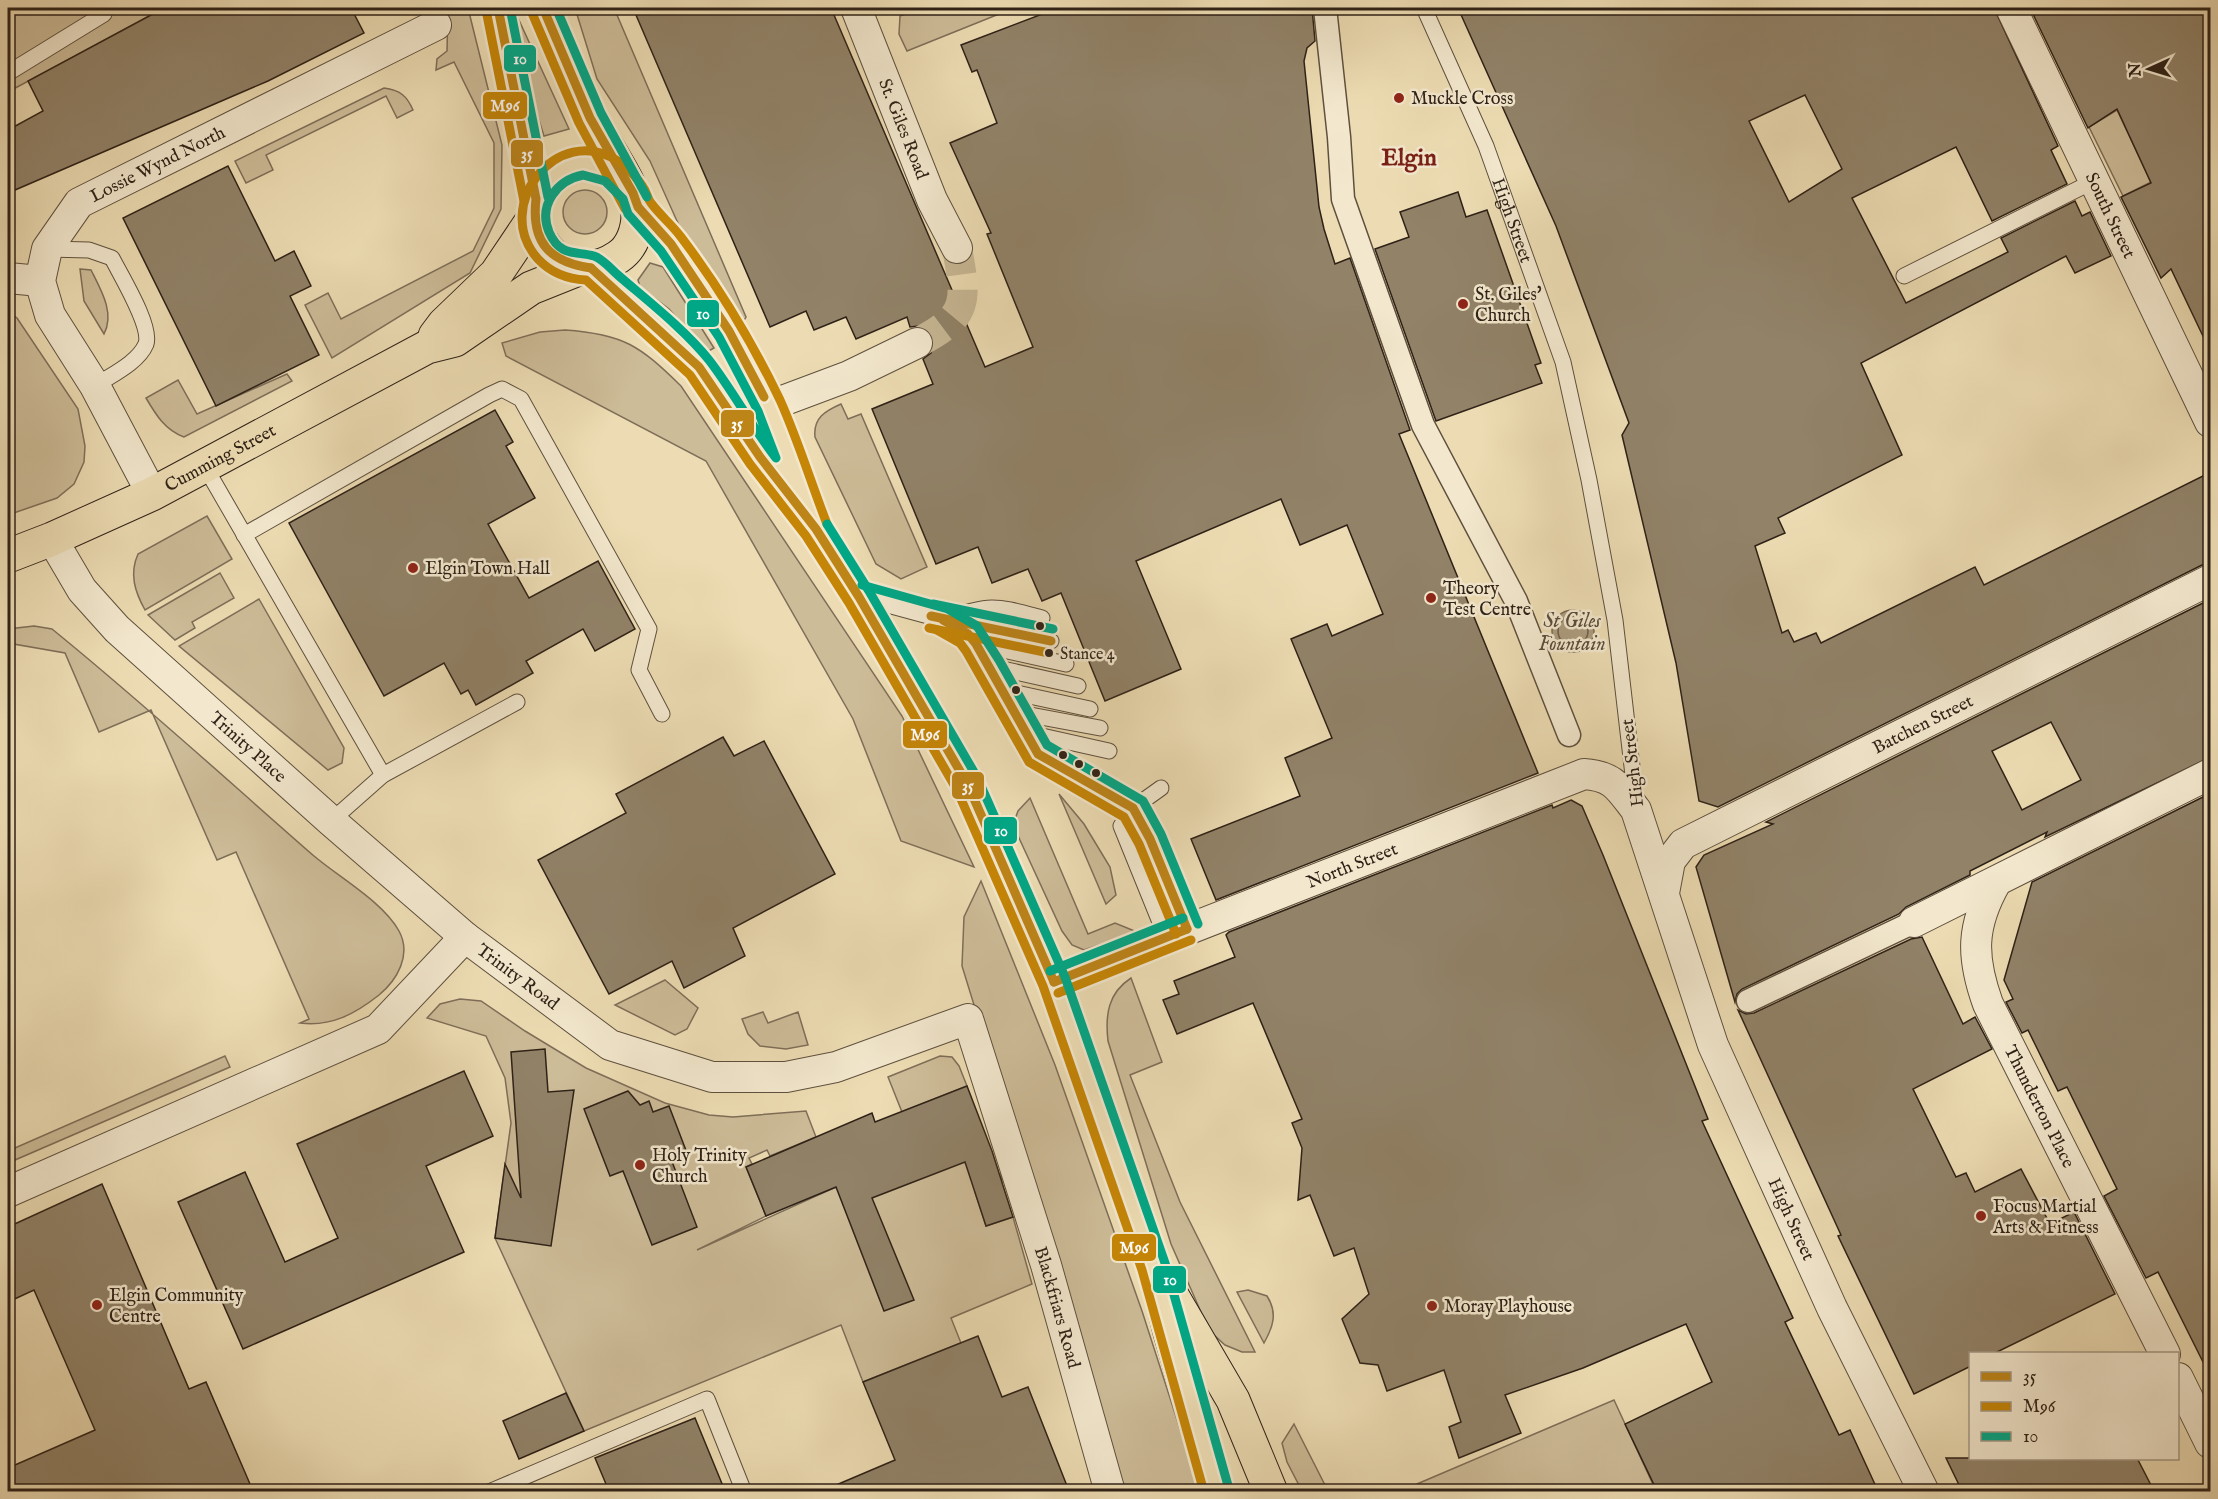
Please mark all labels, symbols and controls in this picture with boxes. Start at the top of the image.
north arrow [2119,39,2179,99]
line badge: 10 [503,44,537,73]
text: 10 [513,50,527,70]
text: N [2126,62,2147,79]
street label: St. Giles Road [872,76,933,184]
place label: Muckle Cross [1411,88,1513,111]
line badge: M96 [482,91,528,120]
marker: Muckle Cross [1392,91,1406,105]
text: M96 [491,97,521,117]
street label: Lossie Wynd North [87,122,230,209]
line badge: 35 [510,139,544,168]
district label: Elgin [1381,143,1437,174]
text: 35 [521,145,533,165]
street label: South Street [2079,169,2140,263]
street label: High Street [1485,175,1537,266]
place label: St. Giles' Church [1475,284,1542,328]
marker: St. Giles' Church [1456,297,1470,311]
line badge: 10 [686,299,720,328]
text: 10 [696,305,710,325]
line badge: 35 [720,409,755,438]
text: 35 [731,415,743,435]
street label: Cumming Street [161,420,280,498]
place label: Elgin Town Hall [425,558,550,581]
marker: Elgin Town Hall [406,561,420,575]
place label: Theory Test Centre [1443,578,1531,622]
marker: Theory Test Centre [1424,591,1438,605]
water label: St Giles Fountain [1538,609,1606,657]
unlabelled marker [1034,620,1046,632]
place label: Stance 4 [1060,645,1115,665]
marker: Stance 4 [1043,647,1055,659]
unlabelled marker [1010,684,1022,696]
street label: Batchen Street [1869,690,1978,760]
street label: Trinity Place [204,707,291,788]
street label: High Street [1617,718,1650,808]
line badge: M96 [902,720,948,749]
text: M96 [911,726,941,746]
unlabelled marker [1057,749,1069,761]
unlabelled marker [1073,758,1085,770]
unlabelled marker [1090,767,1102,779]
line badge: 35 [951,771,985,800]
text: 35 [962,777,974,797]
line badge: 10 [983,816,1018,845]
text: 10 [994,822,1008,842]
street label: North Street [1304,838,1401,895]
street label: Trinity Road [471,939,563,1016]
street label: Thunderton Place [1998,1042,2079,1172]
place label: Holy Trinity Church [652,1145,747,1189]
marker: Holy Trinity Church [633,1158,647,1172]
street label: High Street [1762,1175,1819,1265]
place label: Focus Martial Arts & Fitness [1992,1196,2099,1240]
marker: Focus Martial Arts & Fitness [1974,1209,1988,1223]
line badge: M96 [1111,1233,1157,1262]
text: M96 [1120,1239,1150,1259]
street label: Blackfriars Road [1028,1244,1085,1371]
line badge: 10 [1152,1265,1187,1294]
text: 10 [1163,1271,1177,1291]
place label: Elgin Community Centre [109,1285,244,1329]
place label: Moray Playhouse [1444,1296,1572,1319]
marker: Elgin Community Centre [90,1298,104,1312]
marker: Moray Playhouse [1425,1299,1439,1313]
legend [1969,1352,2179,1460]
text: 35 [2023,1366,2037,1389]
text: M96 [2023,1396,2056,1419]
text: 10 [2023,1426,2038,1449]

